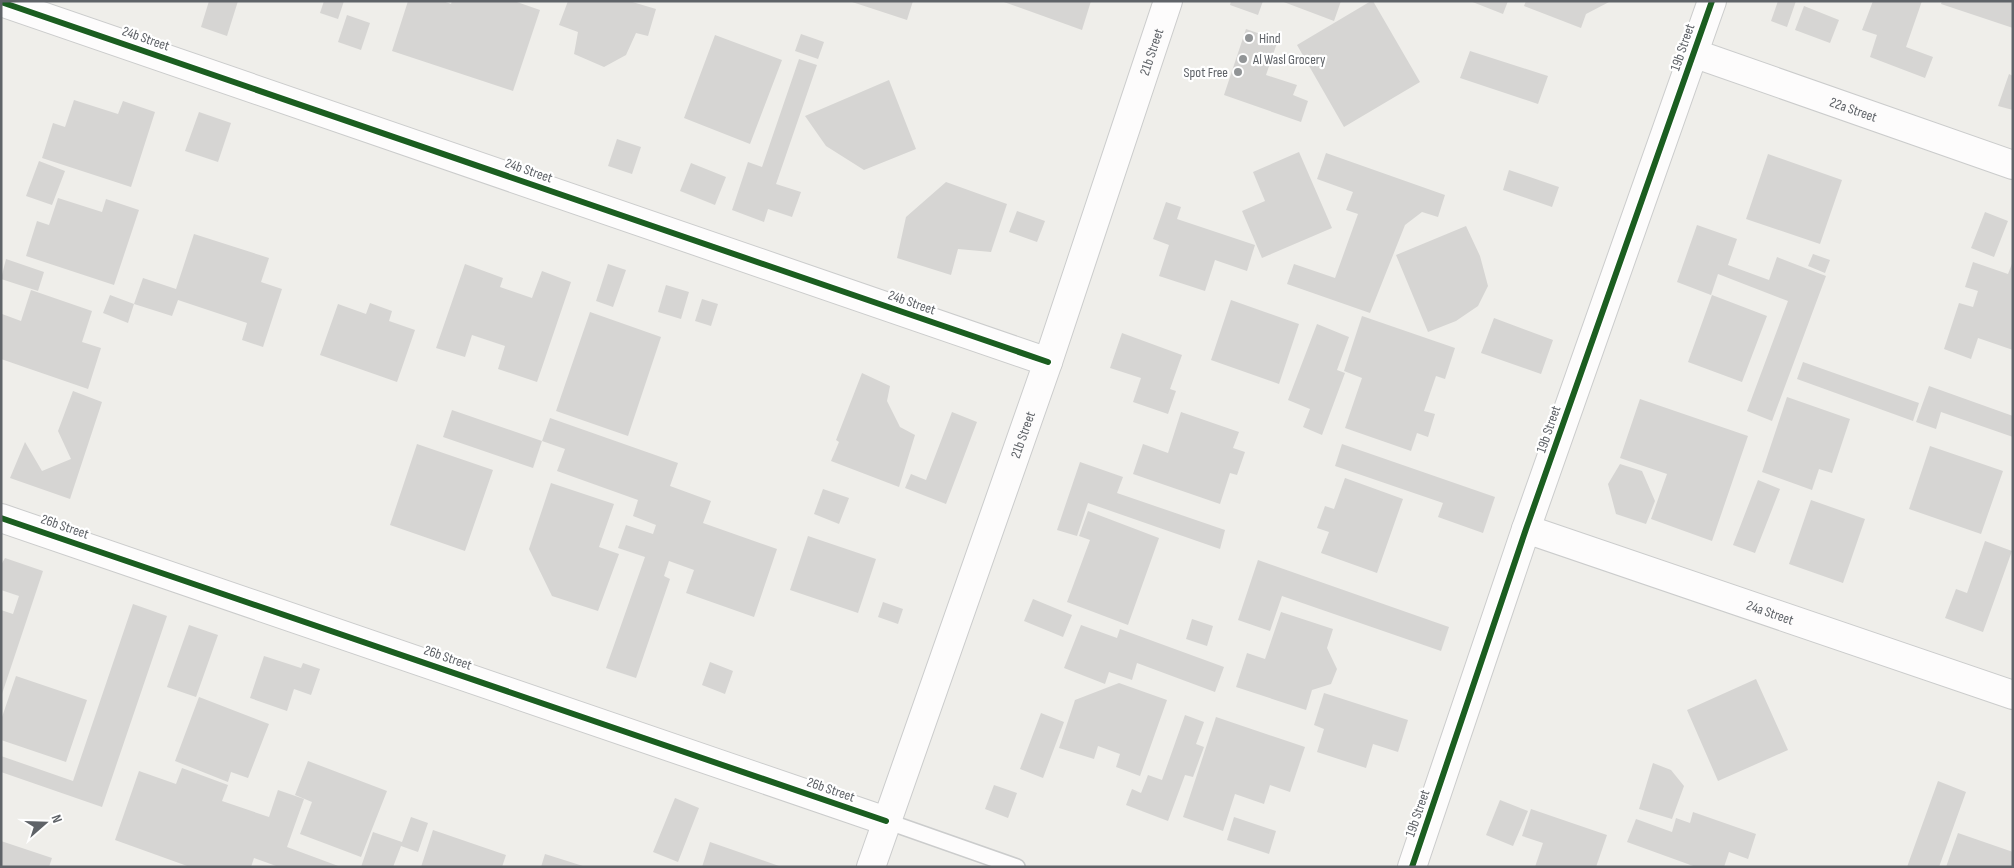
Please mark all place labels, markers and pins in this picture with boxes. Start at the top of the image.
place label: Hind [1259,30,1281,47]
marker: Hind [1243,32,1255,44]
place label: Al Wasl Grocery [1252,51,1326,68]
marker: Al Wasl Grocery [1237,53,1249,65]
place label: Spot Free [1184,64,1228,81]
marker: Spot Free [1232,66,1244,78]

